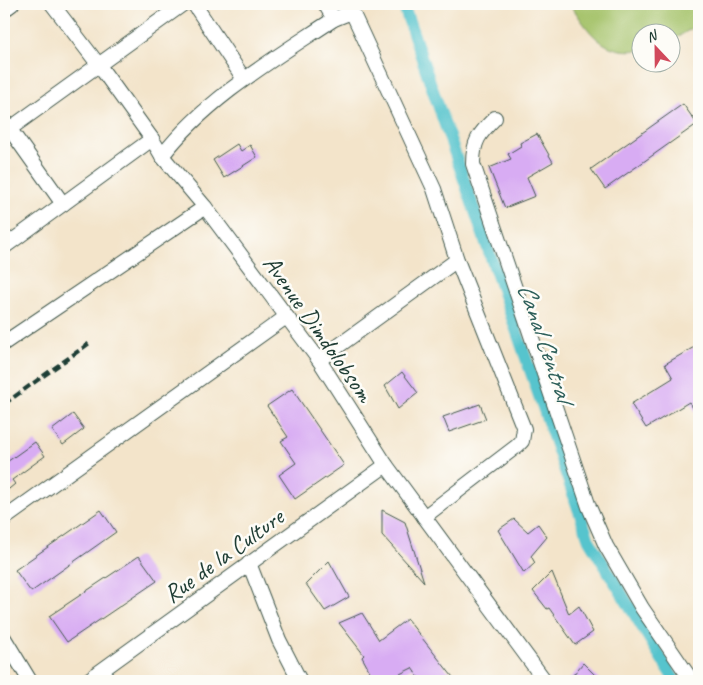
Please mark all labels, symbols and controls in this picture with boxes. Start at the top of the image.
north arrow [630,22,680,72]
text: N [644,26,661,46]
street label: Avenue Dimdolobsom [256,249,382,410]
water label: Canal Central [510,279,584,414]
street label: Rue de la Culture [157,500,292,610]

